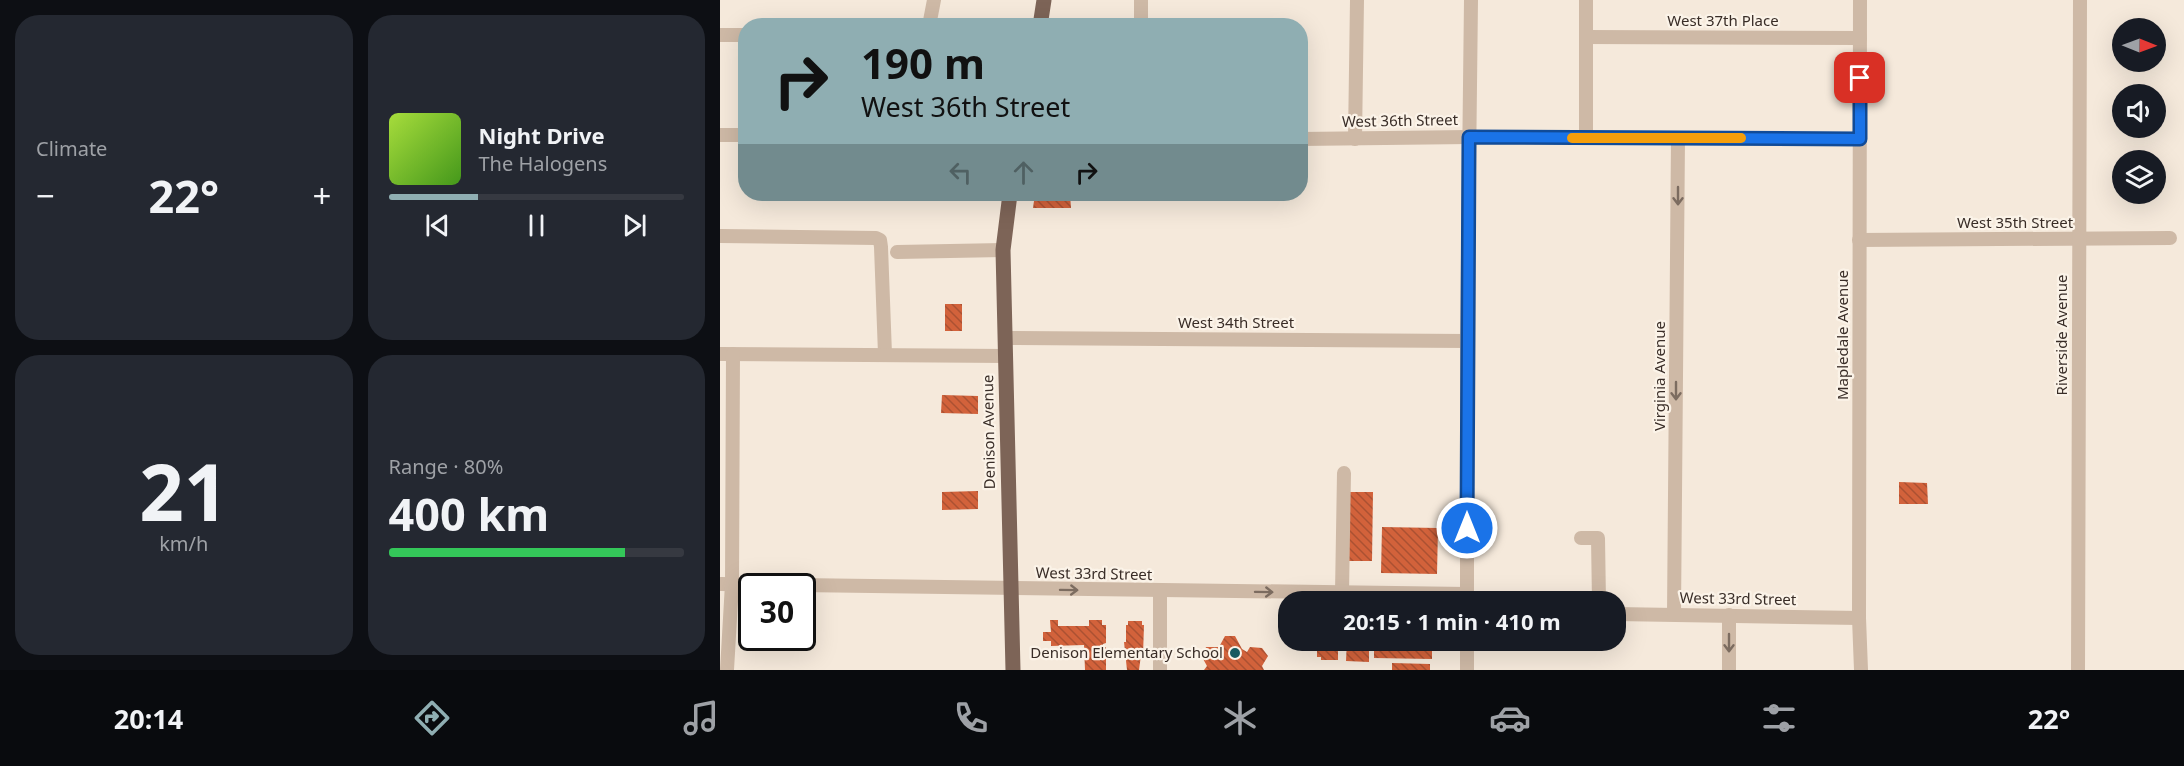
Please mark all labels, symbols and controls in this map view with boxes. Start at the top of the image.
street label: West 37th Place [1667,10,1779,30]
north arrow [2112,18,2166,72]
map controls [2112,18,2166,204]
text: 190 m [861,34,985,91]
icon: right [762,42,840,120]
pin [1834,52,1885,103]
icon: arrive [1843,61,1876,94]
button: sound [2112,84,2166,138]
text: West 36th Street [861,88,1070,125]
street label: West 36th Street [1342,109,1459,131]
text: Night Drive [479,120,605,150]
text: Climate [36,135,107,162]
text: The Halogens [479,150,607,177]
button: layers [2112,150,2166,204]
icon: left [944,156,977,189]
icon: ahead [1007,156,1040,189]
icon: right [1070,156,1103,189]
text: 22° [148,165,219,226]
text: − [36,173,55,218]
text: + [313,173,332,218]
one-way arrow [1672,186,1684,206]
icon: previous [421,209,454,242]
icon: pause [520,209,553,242]
icon: next [618,209,651,242]
street label: West 35th Street [1957,212,2074,232]
street label: Mapledale Avenue [1832,270,1852,400]
street label: Riverside Avenue [2051,275,2071,395]
street label: West 34th Street [1178,312,1295,332]
street label: Virginia Avenue [1649,321,1669,431]
street label: Denison Avenue [977,375,999,490]
one-way arrow [1670,381,1682,401]
text: 21 [139,438,228,544]
text: Range · 80% [389,453,503,480]
text: 400 km [389,483,549,544]
position arrow [1435,496,1499,560]
text: km/h [159,530,208,557]
street label: West 33rd Street [1036,562,1153,584]
speed limit sign: 30 [738,573,816,651]
one-way arrow [1059,584,1079,596]
one-way arrow [1254,586,1274,598]
street label: West 33rd Street [1680,587,1797,609]
text: 20:15 · 1 min · 410 m [1343,606,1561,636]
one-way arrow [1723,632,1735,652]
place label: Denison Elementary School [1030,642,1223,662]
marker: Denison Elementary School [1228,646,1242,660]
icon: directions [411,697,453,739]
icon: music [680,697,722,739]
icon: phone [950,697,992,739]
icon: climate [1219,697,1261,739]
icon: car [1489,697,1531,739]
icon: filters [1758,697,1800,739]
text: 20:14 [114,700,183,737]
text: 22° [2028,700,2070,737]

